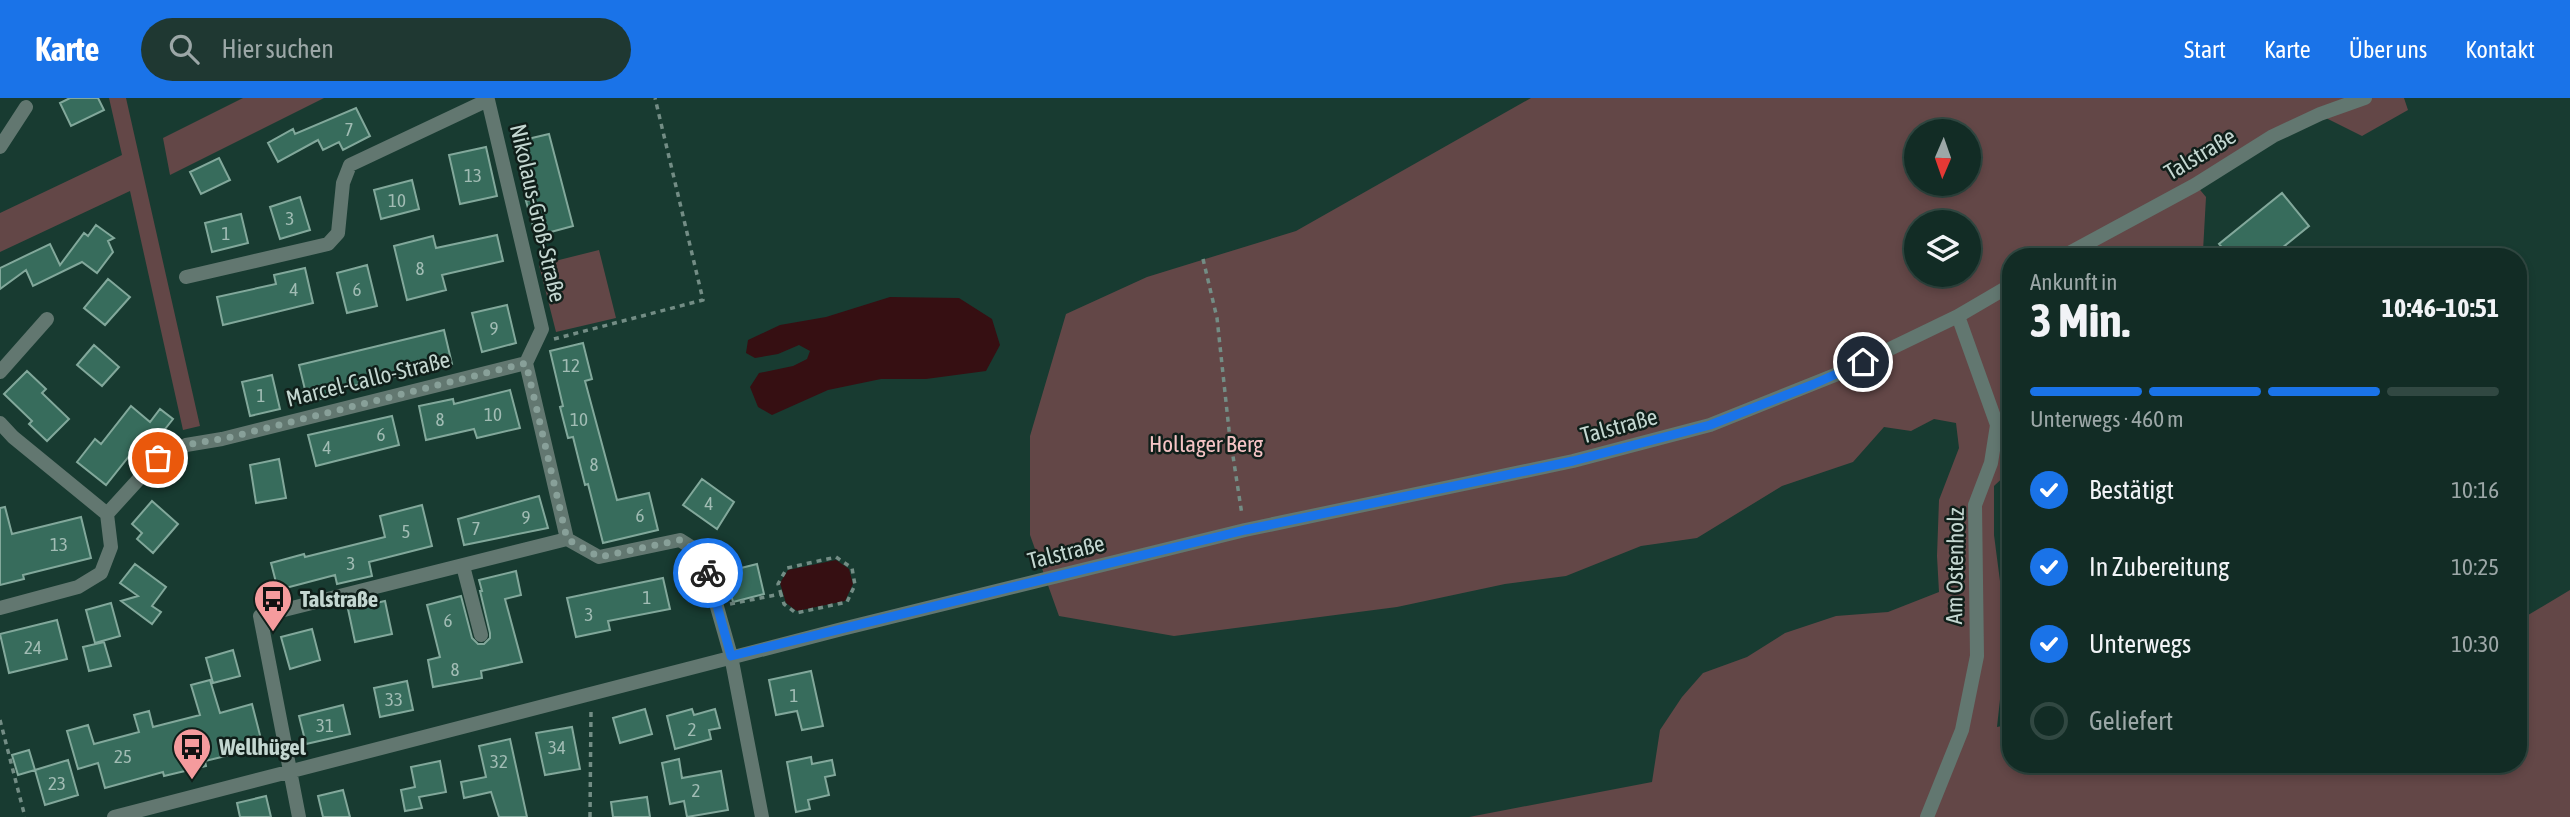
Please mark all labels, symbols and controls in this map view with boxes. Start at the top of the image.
search box [141,18,631,81]
text: Karte [35,30,99,68]
icon: search [165,30,203,68]
text: Hier suchen [221,34,334,64]
text: Start [2184,36,2226,63]
text: Karte [2264,36,2311,63]
text: Über uns [2349,36,2427,63]
text: Kontakt [2465,36,2535,63]
house number: 7 [345,118,353,140]
north arrow [1904,119,1981,196]
map controls [1904,119,1981,287]
street label: Nikolaus-Groß-Straße [505,121,571,305]
street label: Talstraße [2160,123,2240,185]
house number: 13 [464,164,482,186]
house number: 10 [388,189,406,211]
house number: 3 [286,207,294,229]
button: layers [1904,210,1981,287]
house number: 1 [222,222,230,244]
house number: 8 [416,257,425,279]
text: Ankunft in [2030,269,2117,295]
house number: 4 [290,278,299,300]
house number: 6 [353,278,362,300]
text: 10:46–10:51 [2382,293,2499,323]
text: 3 Min. [2030,294,2130,347]
house number: 9 [490,317,499,339]
pin [1833,332,1893,392]
icon: home [1844,343,1882,381]
street label: Marcel-Callo-Straße [283,346,453,412]
house number: 12 [562,354,580,376]
house number: 1 [257,384,265,406]
house number: 10 [484,403,502,425]
street label: Talstraße [1578,403,1660,449]
text: Unterwegs · 460 m [2030,406,2184,432]
house number: 8 [436,408,445,430]
house number: 10 [570,408,588,430]
house number: 6 [377,423,386,445]
pin [128,428,188,488]
park label: Hollager Berg [1149,431,1263,457]
house number: 4 [323,436,332,458]
icon: bag [139,439,177,477]
house number: 8 [590,453,599,475]
icon: check [2030,471,2068,509]
text: Bestätigt [2089,475,2174,505]
text: 10:16 [2451,477,2499,503]
house number: 4 [705,492,714,514]
house number: 6 [636,504,645,526]
house number: 9 [522,506,531,528]
street label: Am Ostenholz [1941,507,1969,625]
house number: 7 [472,517,480,539]
house number: 5 [402,520,410,542]
street label: Talstraße [1025,530,1107,574]
house number: 13 [50,533,68,555]
courier [673,538,743,608]
icon: check [2030,548,2068,586]
house number: 3 [347,552,355,574]
text: In Zubereitung [2089,552,2229,582]
icon: bike [689,554,727,592]
text: 10:25 [2451,554,2499,580]
bus stop icon: Talstraße [252,578,294,633]
place label: Talstraße [300,586,378,612]
house number: 1 [643,586,651,608]
house number: 3 [585,603,593,625]
house number: 6 [444,609,453,631]
icon: check [2030,625,2068,663]
text: Unterwegs [2089,629,2191,659]
text: 10:30 [2451,631,2499,657]
house number: 24 [24,636,42,658]
house number: 8 [451,658,460,680]
house number: 1 [790,684,798,706]
house number: 33 [385,688,403,710]
text: Geliefert [2089,706,2173,736]
house number: 31 [316,714,334,736]
house number: 2 [688,718,696,740]
bus stop icon: Wellhügel [171,726,213,781]
place label: Wellhügel [218,734,307,760]
house number: 34 [548,736,566,758]
house number: 25 [114,745,132,767]
house number: 32 [490,750,508,772]
house number: 23 [48,772,66,794]
house number: 2 [692,779,700,801]

